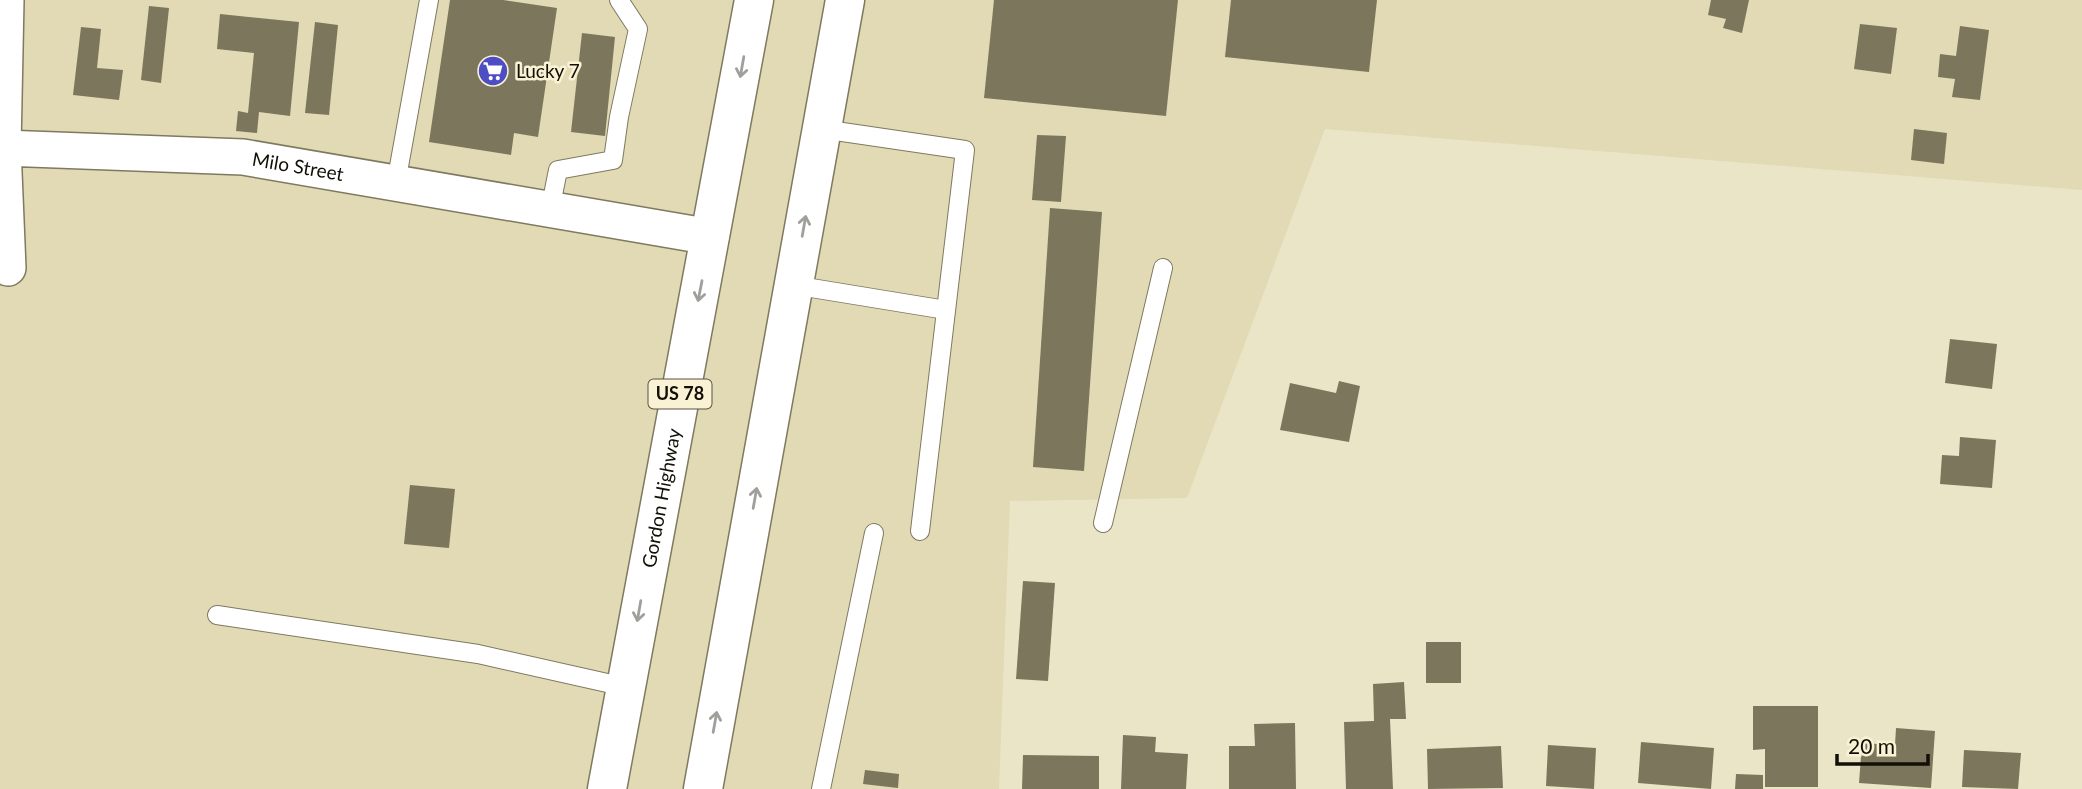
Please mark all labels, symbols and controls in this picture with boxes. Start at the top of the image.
supermarket icon: Lucky 7 [476,54,510,88]
one-way arrow [734,55,748,78]
place label: Lucky 7 [516,59,580,82]
street label: Milo Street [251,147,346,185]
one-way arrow [798,215,811,238]
one-way arrow [693,279,706,302]
road number: US 78 [648,380,712,408]
street label: Gordon Highway [636,426,685,569]
one-way arrow [748,487,762,510]
one-way arrow [632,599,645,621]
one-way arrow [709,711,722,734]
scale bar [1837,722,1928,766]
text: 20 m [1848,733,1895,758]

